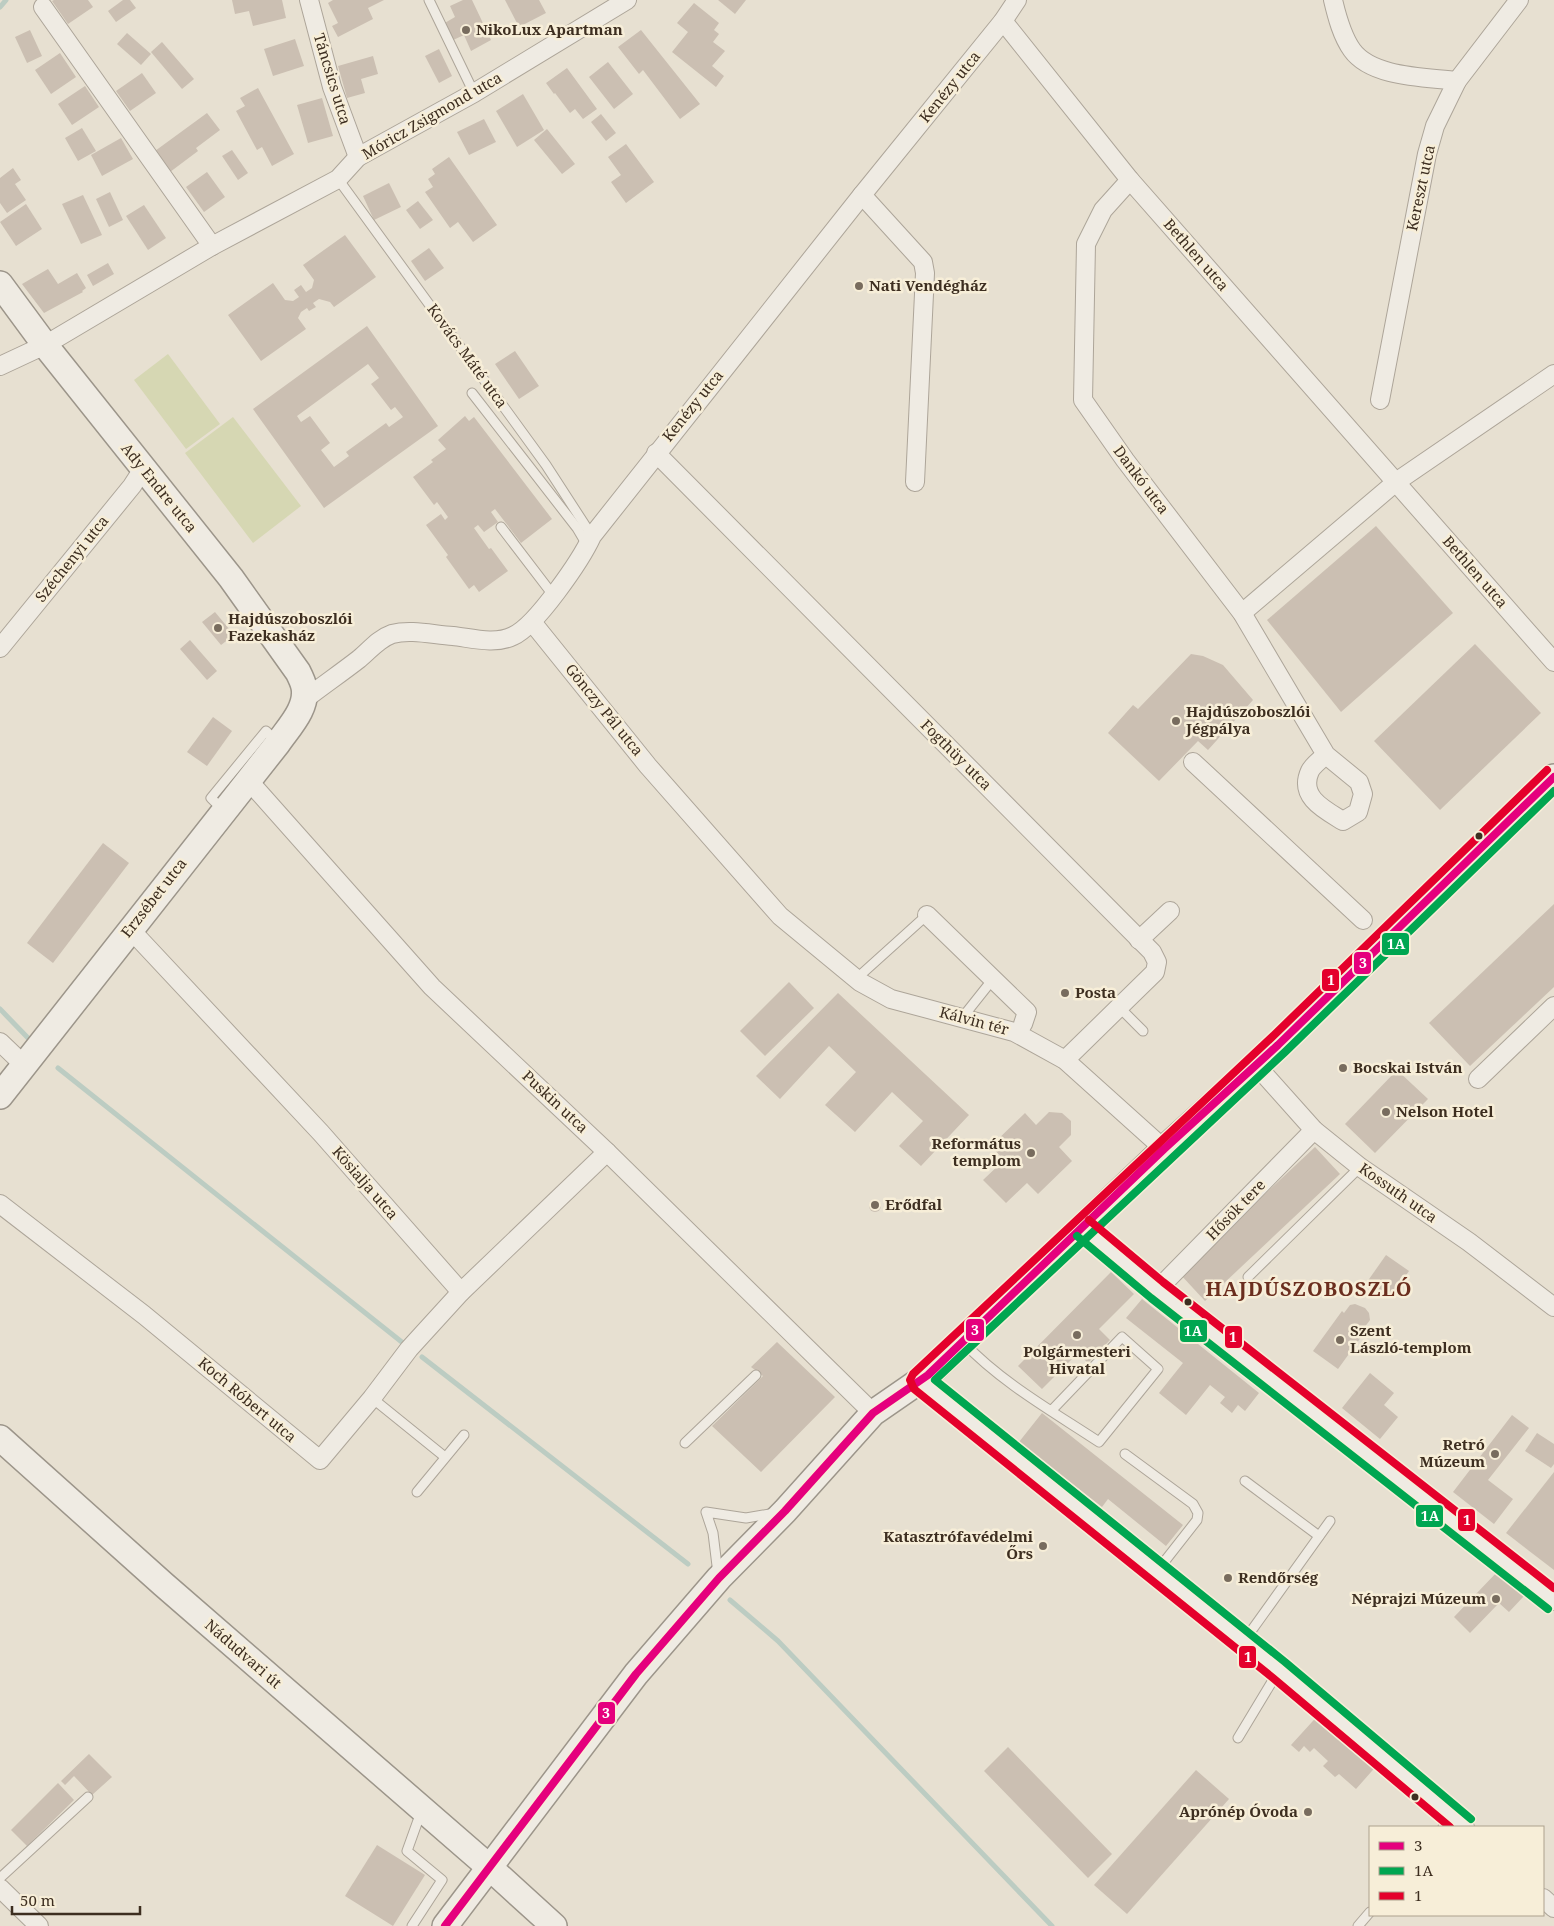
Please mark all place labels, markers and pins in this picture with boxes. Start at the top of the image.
place label: NikoLux Apartman [476,19,623,39]
marker: NikoLux Apartman [460,24,472,36]
place label: Nati Vendégház [869,275,987,295]
marker: Nati Vendégház [853,280,865,292]
place label: Hajdúszoboszlói Fazekasház [228,608,353,645]
marker: Hajdúszoboszlói Fazekasház [212,622,224,634]
place label: Hajdúszoboszlói Jégpálya [1185,701,1311,738]
marker: Hajdúszoboszlói Jégpálya [1170,715,1182,727]
unlabelled marker [1474,831,1484,841]
place label: Posta [1075,982,1116,1002]
marker: Posta [1059,987,1071,999]
place label: Bocskai István [1353,1057,1463,1077]
marker: Bocskai István [1337,1062,1349,1074]
place label: Nelson Hotel [1396,1101,1494,1121]
marker: Nelson Hotel [1380,1106,1392,1118]
place label: Református templom [931,1133,1021,1170]
marker: Református templom [1025,1147,1037,1159]
place label: Erődfal [885,1194,943,1214]
marker: Erődfal [869,1199,881,1211]
unlabelled marker [1183,1297,1193,1307]
place label: Szent László-templom [1350,1320,1472,1357]
marker: Polgármesteri Hivatal [1071,1329,1083,1341]
marker: Szent László-templom [1334,1334,1346,1346]
place label: Polgármesteri Hivatal [1023,1341,1132,1378]
place label: Retró Múzeum [1419,1434,1485,1471]
marker: Retró Múzeum [1489,1448,1501,1460]
place label: Katasztrófavédelmi Őrs [883,1526,1034,1563]
marker: Katasztrófavédelmi Őrs [1037,1540,1049,1552]
place label: Rendőrség [1238,1567,1319,1587]
marker: Rendőrség [1222,1572,1234,1584]
place label: Néprajzi Múzeum [1351,1588,1486,1608]
marker: Néprajzi Múzeum [1490,1593,1502,1605]
unlabelled marker [1410,1792,1420,1802]
place label: Aprónép Óvoda [1179,1801,1298,1821]
marker: Aprónép Óvoda [1302,1806,1314,1818]

